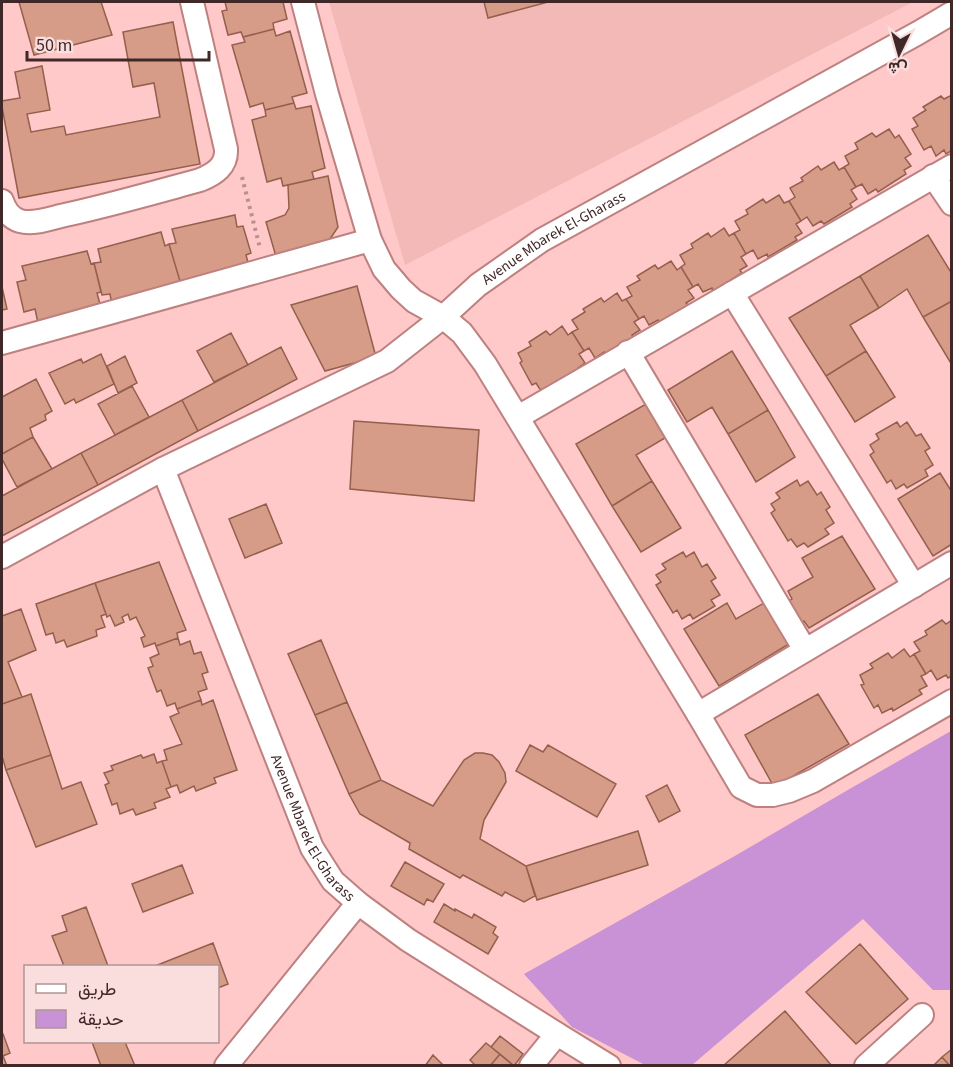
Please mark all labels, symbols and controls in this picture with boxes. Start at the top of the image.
scale bar [27,24,208,62]
north arrow [869,24,929,84]
text: 50 m [36,33,72,58]
text: ش [887,56,908,80]
street label: Avenue Mbarek El-Gharass [478,186,629,290]
street label: Avenue Mbarek El-Gharass [265,751,359,907]
legend [24,965,219,1043]
text: طريق [78,977,116,1002]
text: حديقة [78,1007,124,1032]

